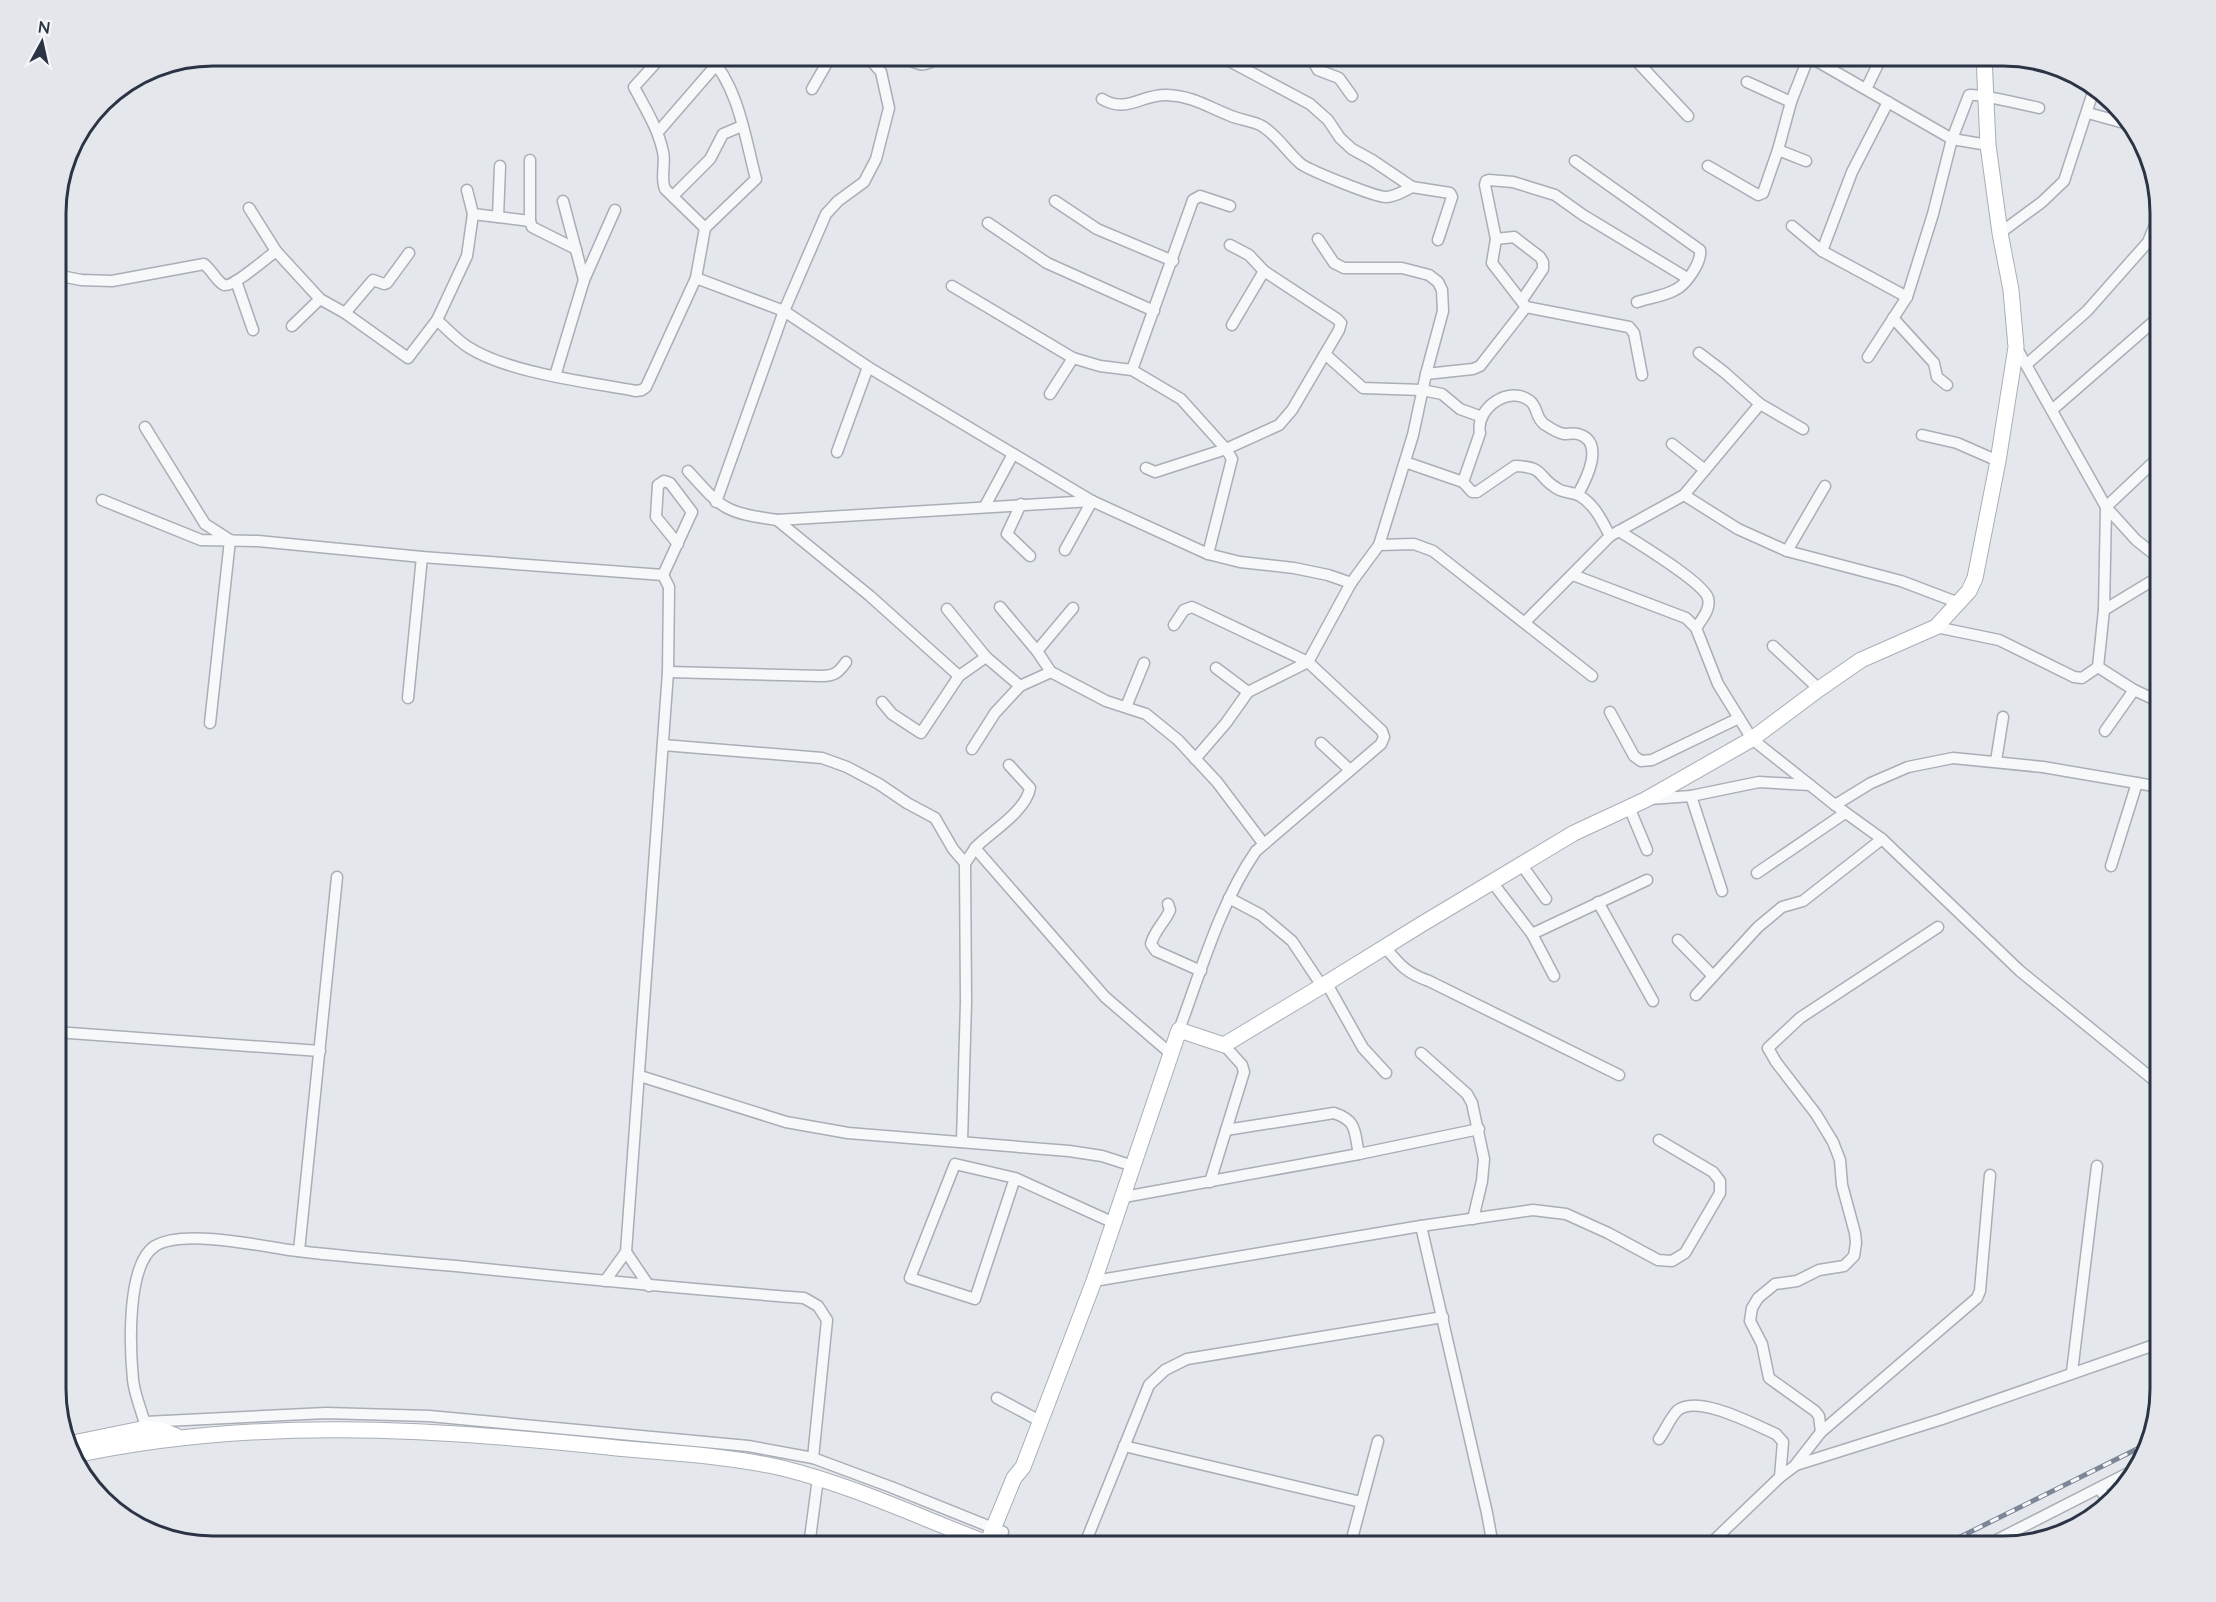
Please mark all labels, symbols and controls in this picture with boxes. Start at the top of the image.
north arrow [12,12,72,72]
text: N [37,16,52,37]

